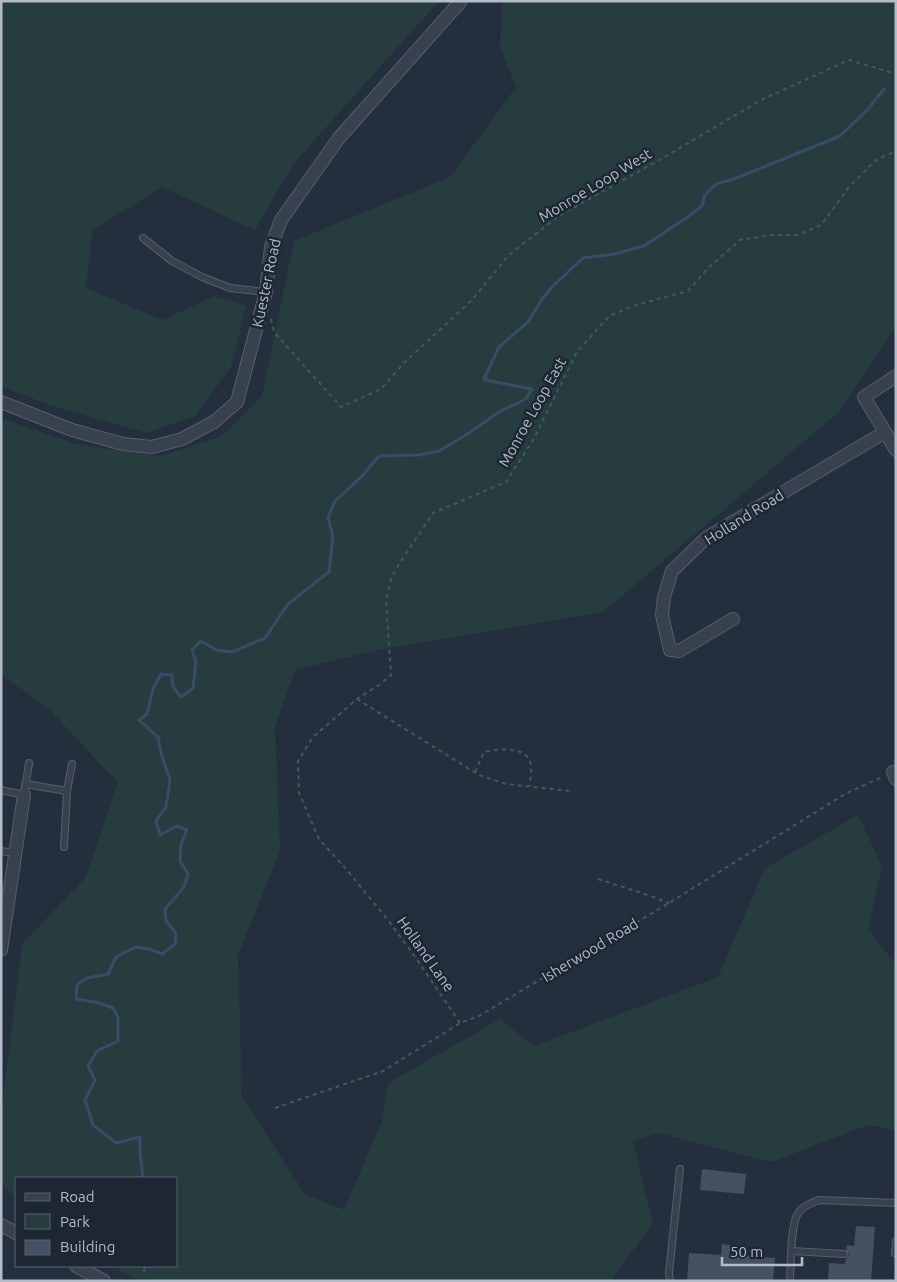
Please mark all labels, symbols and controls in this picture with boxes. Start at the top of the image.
street label: Monroe Loop West [536,145,654,225]
street label: Kuester Road [248,237,284,329]
street label: Monroe Loop East [495,354,569,470]
street label: Holland Road [701,486,787,548]
street label: Holland Lane [394,913,458,995]
street label: Isherwood Road [539,915,641,985]
legend [15,1177,178,1267]
text: Road [60,1188,95,1205]
text: Park [60,1213,90,1230]
scale bar [722,1234,802,1266]
text: Building [60,1238,115,1255]
text: 50 m [730,1243,763,1260]

